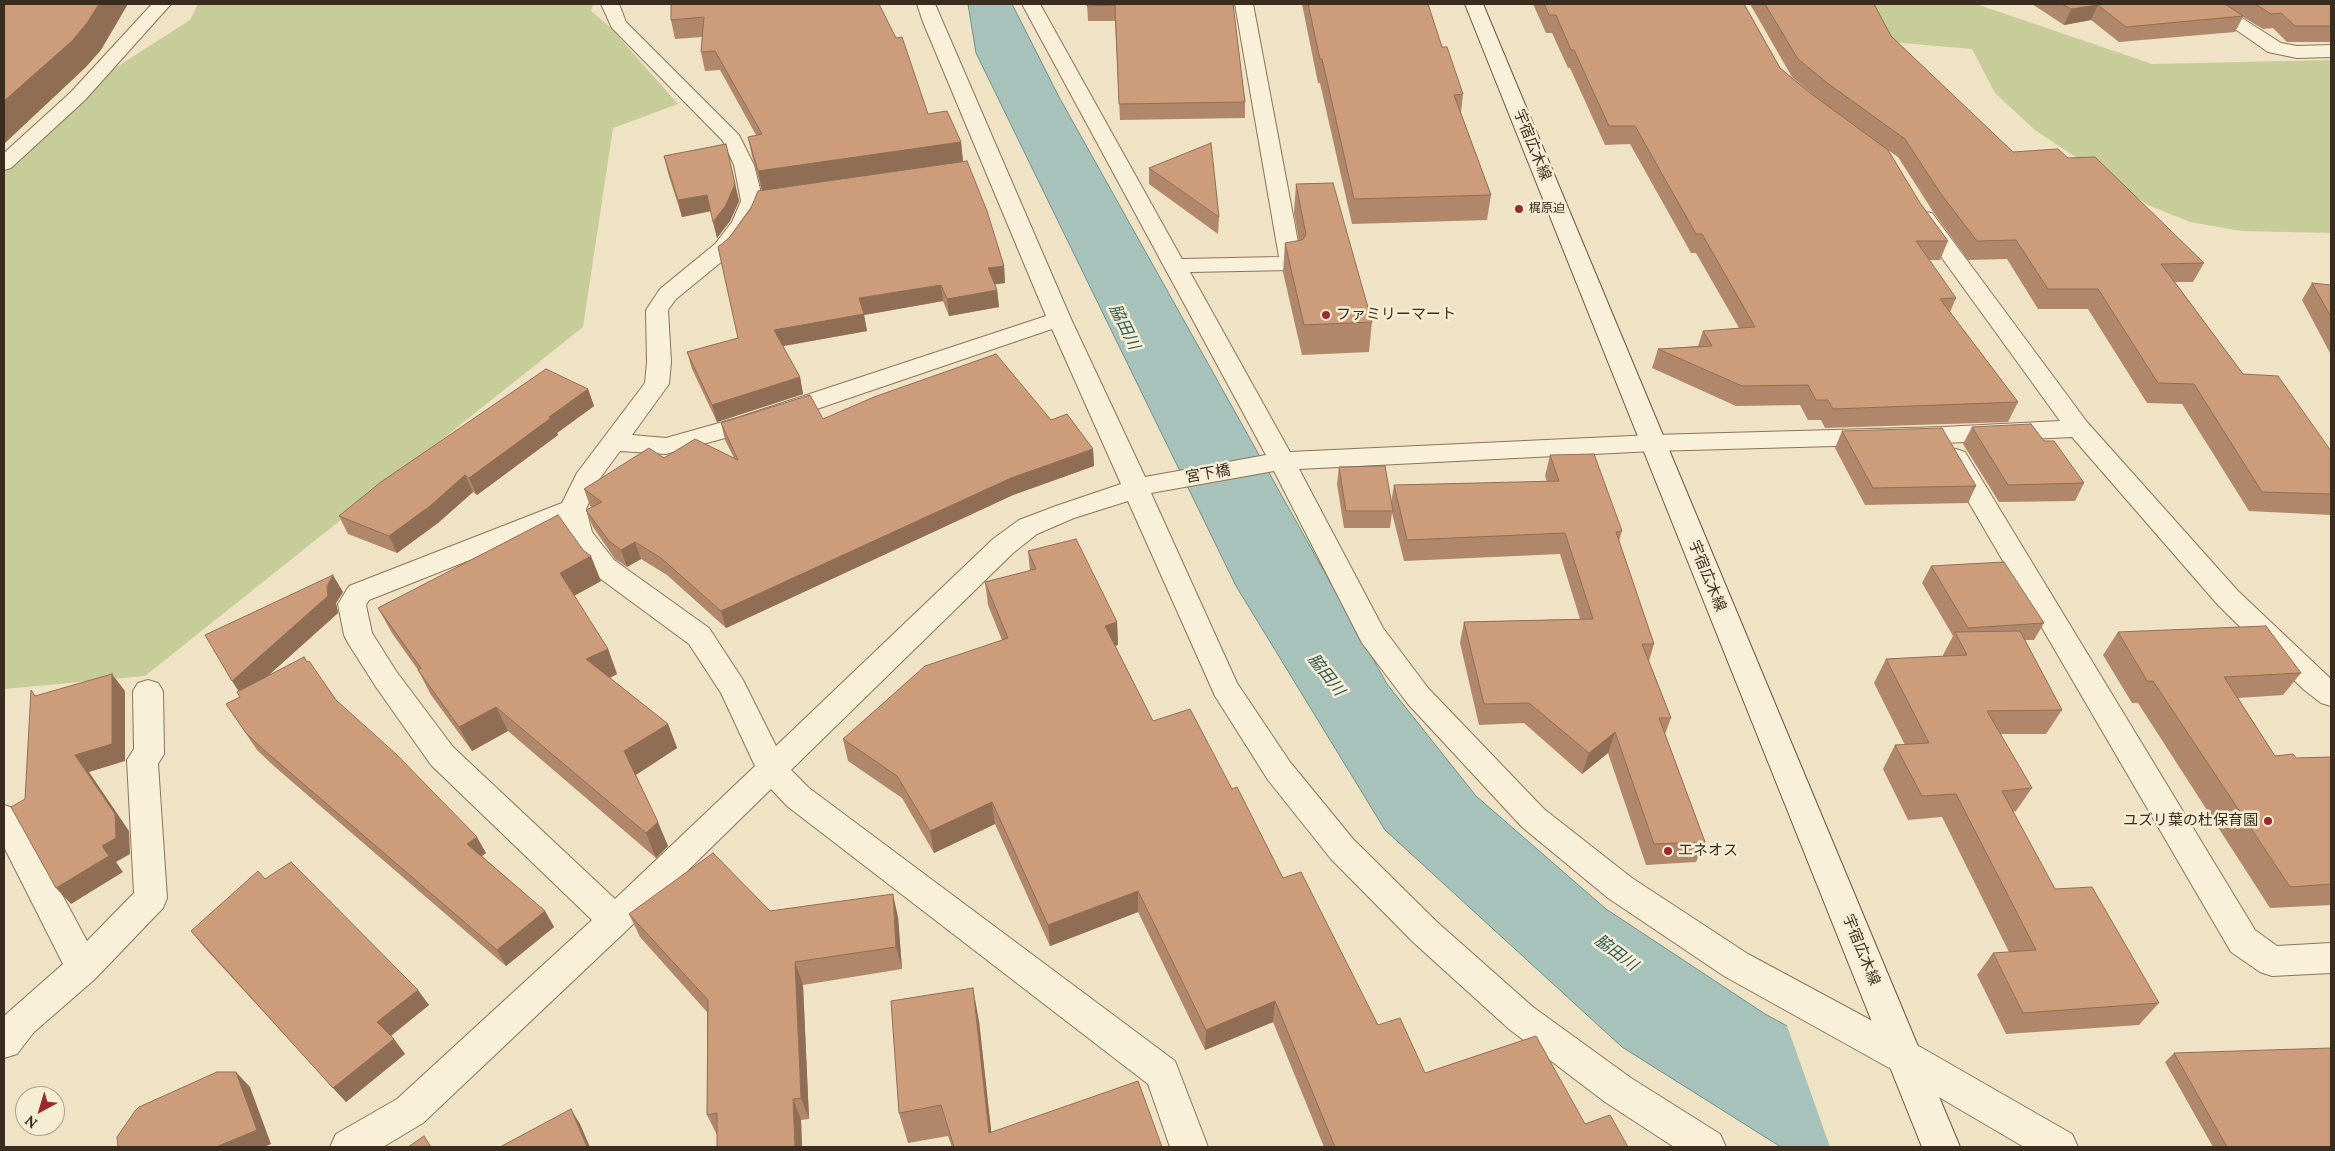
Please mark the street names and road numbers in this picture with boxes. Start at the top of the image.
street label: 宇宿広木線 [1510,107,1554,183]
street label: 宮下橋 [1184,461,1232,487]
street label: 宇宿広木線 [1685,538,1729,614]
street label: 宇宿広木線 [1839,912,1883,988]

